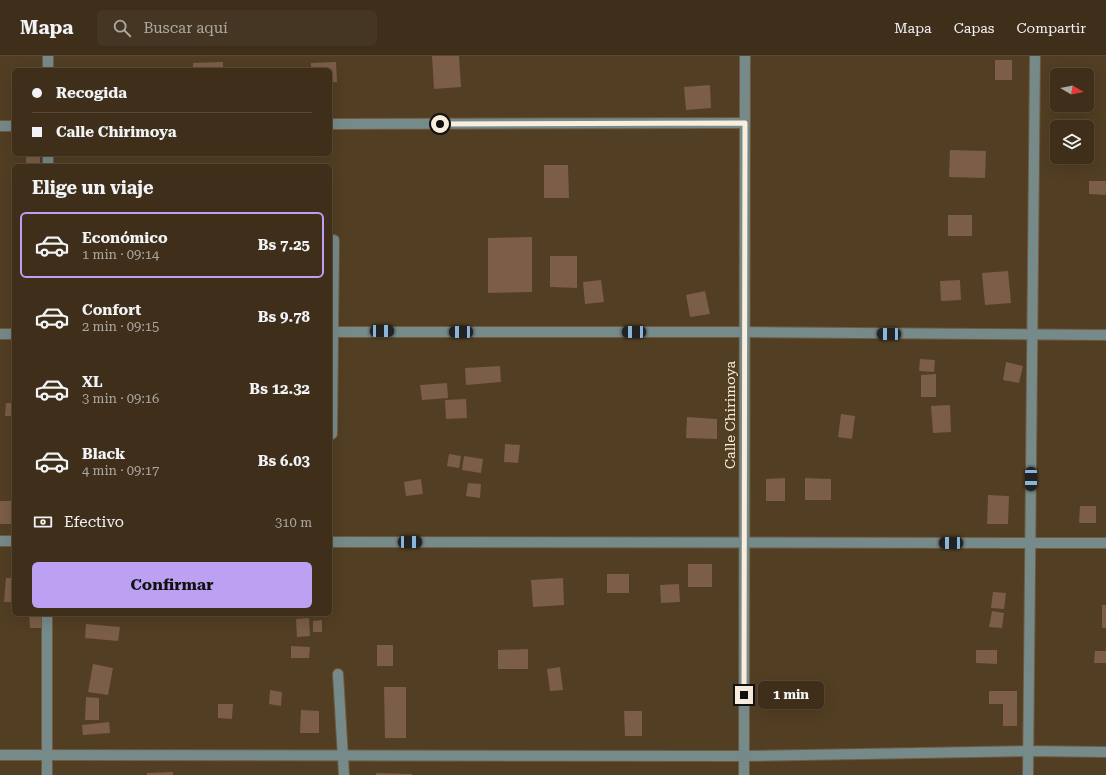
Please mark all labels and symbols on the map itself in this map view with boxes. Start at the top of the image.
north arrow [1050,68,1094,112]
route start [431,115,449,133]
car [370,325,394,337]
car [449,326,473,338]
car [622,326,646,338]
car [877,328,901,340]
street label: Calle Chirimoya [722,361,738,469]
car [1025,467,1037,491]
car [398,536,422,548]
car [939,537,963,549]
callout: 1 min [758,681,824,709]
route end [735,686,753,704]

